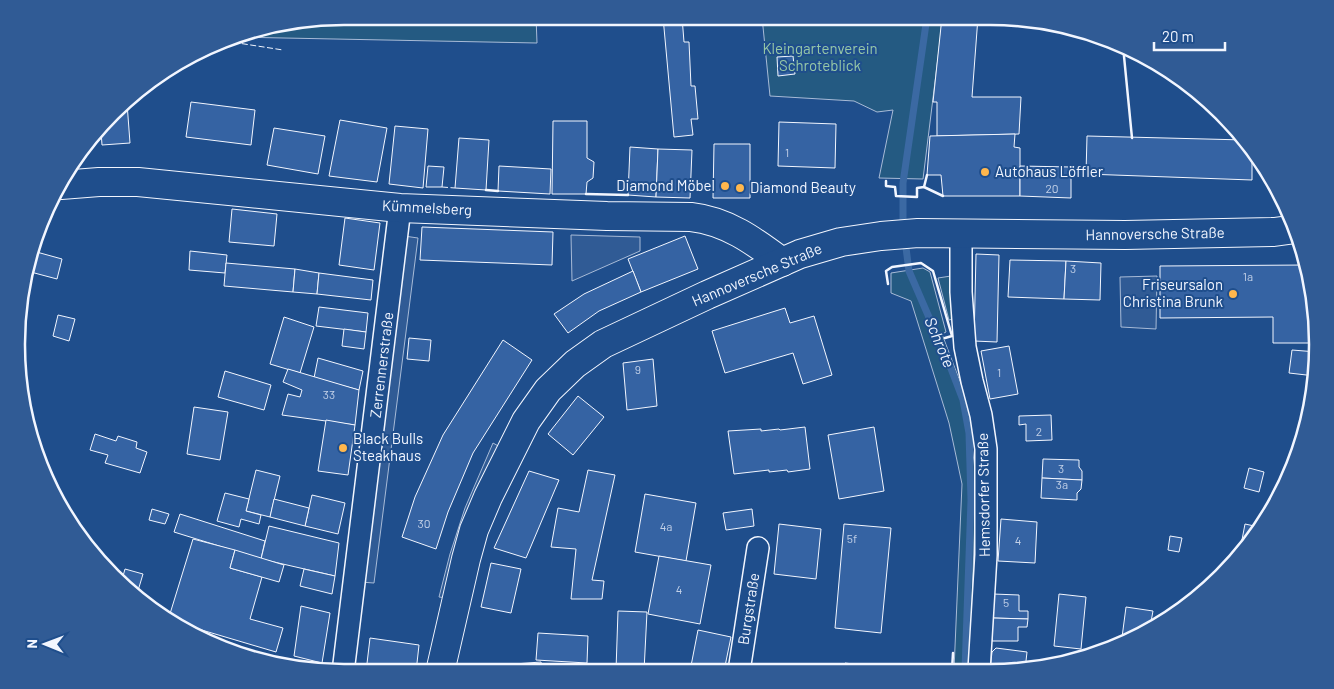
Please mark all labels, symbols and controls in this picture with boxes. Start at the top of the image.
scale bar [1154,20,1225,52]
text: 20 m [1162,27,1194,45]
park label: Kleingartenverein Schroteblick [762,39,878,74]
house number: 1 [785,145,789,159]
place label: Autohaus Löffler [995,162,1104,180]
marker: Autohaus Löffler [979,166,991,178]
place label: Diamond Möbel [616,176,715,194]
place label: Diamond Beauty [750,178,856,196]
marker: Diamond Möbel [719,180,731,192]
house number: 20 [1045,181,1059,195]
marker: Diamond Beauty [734,182,746,194]
street label: Kümmelsberg [382,196,472,218]
street label: Hannoversche Straße [1085,223,1225,243]
street label: Hannoversche Straße [689,239,824,310]
house number: 3 [1070,261,1076,275]
house number: 1a [1243,269,1253,283]
place label: Friseursalon Christina Brunk [1123,275,1223,310]
marker: Friseursalon Christina Brunk [1227,288,1239,300]
street label: Zerrennerstraße [366,311,396,419]
water label: Schrote [921,314,960,370]
house number: 9 [635,362,641,376]
house number: 1 [997,365,1001,379]
house number: 33 [323,387,335,401]
house number: 2 [1036,424,1042,438]
place label: Black Bulls Steakhaus [353,429,423,464]
street label: Hemsdorfer Straße [973,433,993,557]
marker: Black Bulls Steakhaus [337,442,349,454]
house number: 3 [1058,461,1064,475]
house number: 3a [1056,477,1068,491]
house number: 30 [418,516,430,530]
house number: 4a [660,519,672,533]
house number: 5f [847,531,857,545]
house number: 4 [1015,533,1021,547]
street label: Burgstraße [733,572,763,646]
house number: 4 [676,582,682,596]
house number: 5 [1003,595,1009,609]
north arrow [20,619,70,669]
text: N [23,639,40,649]

